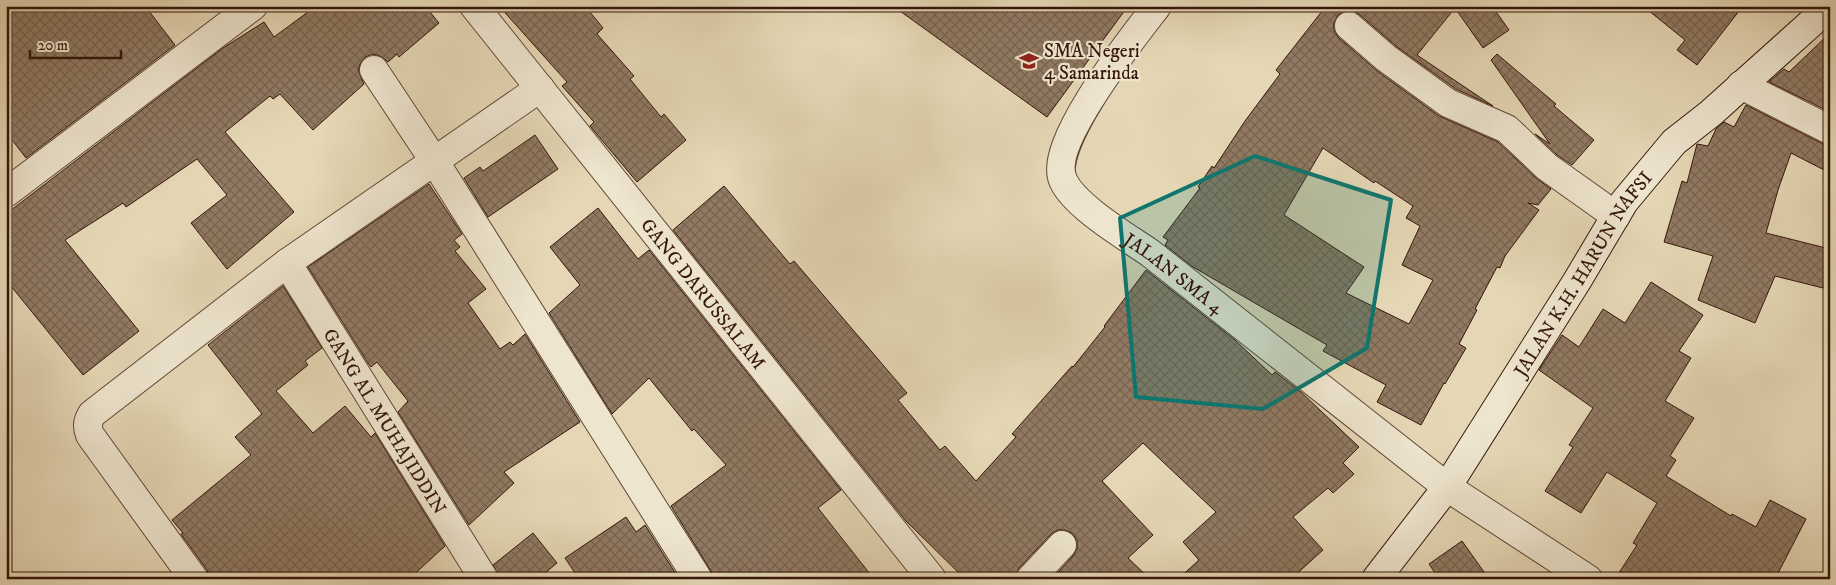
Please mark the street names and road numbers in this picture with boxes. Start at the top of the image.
street label: JALAN K.H. HARUN NAFSI [1509,167,1658,383]
street label: GANG DARUSSALAM [635,214,770,375]
street label: JALAN SMA 4 [1117,228,1228,320]
street label: GANG AL MUHAJIDDIN [318,324,451,519]

